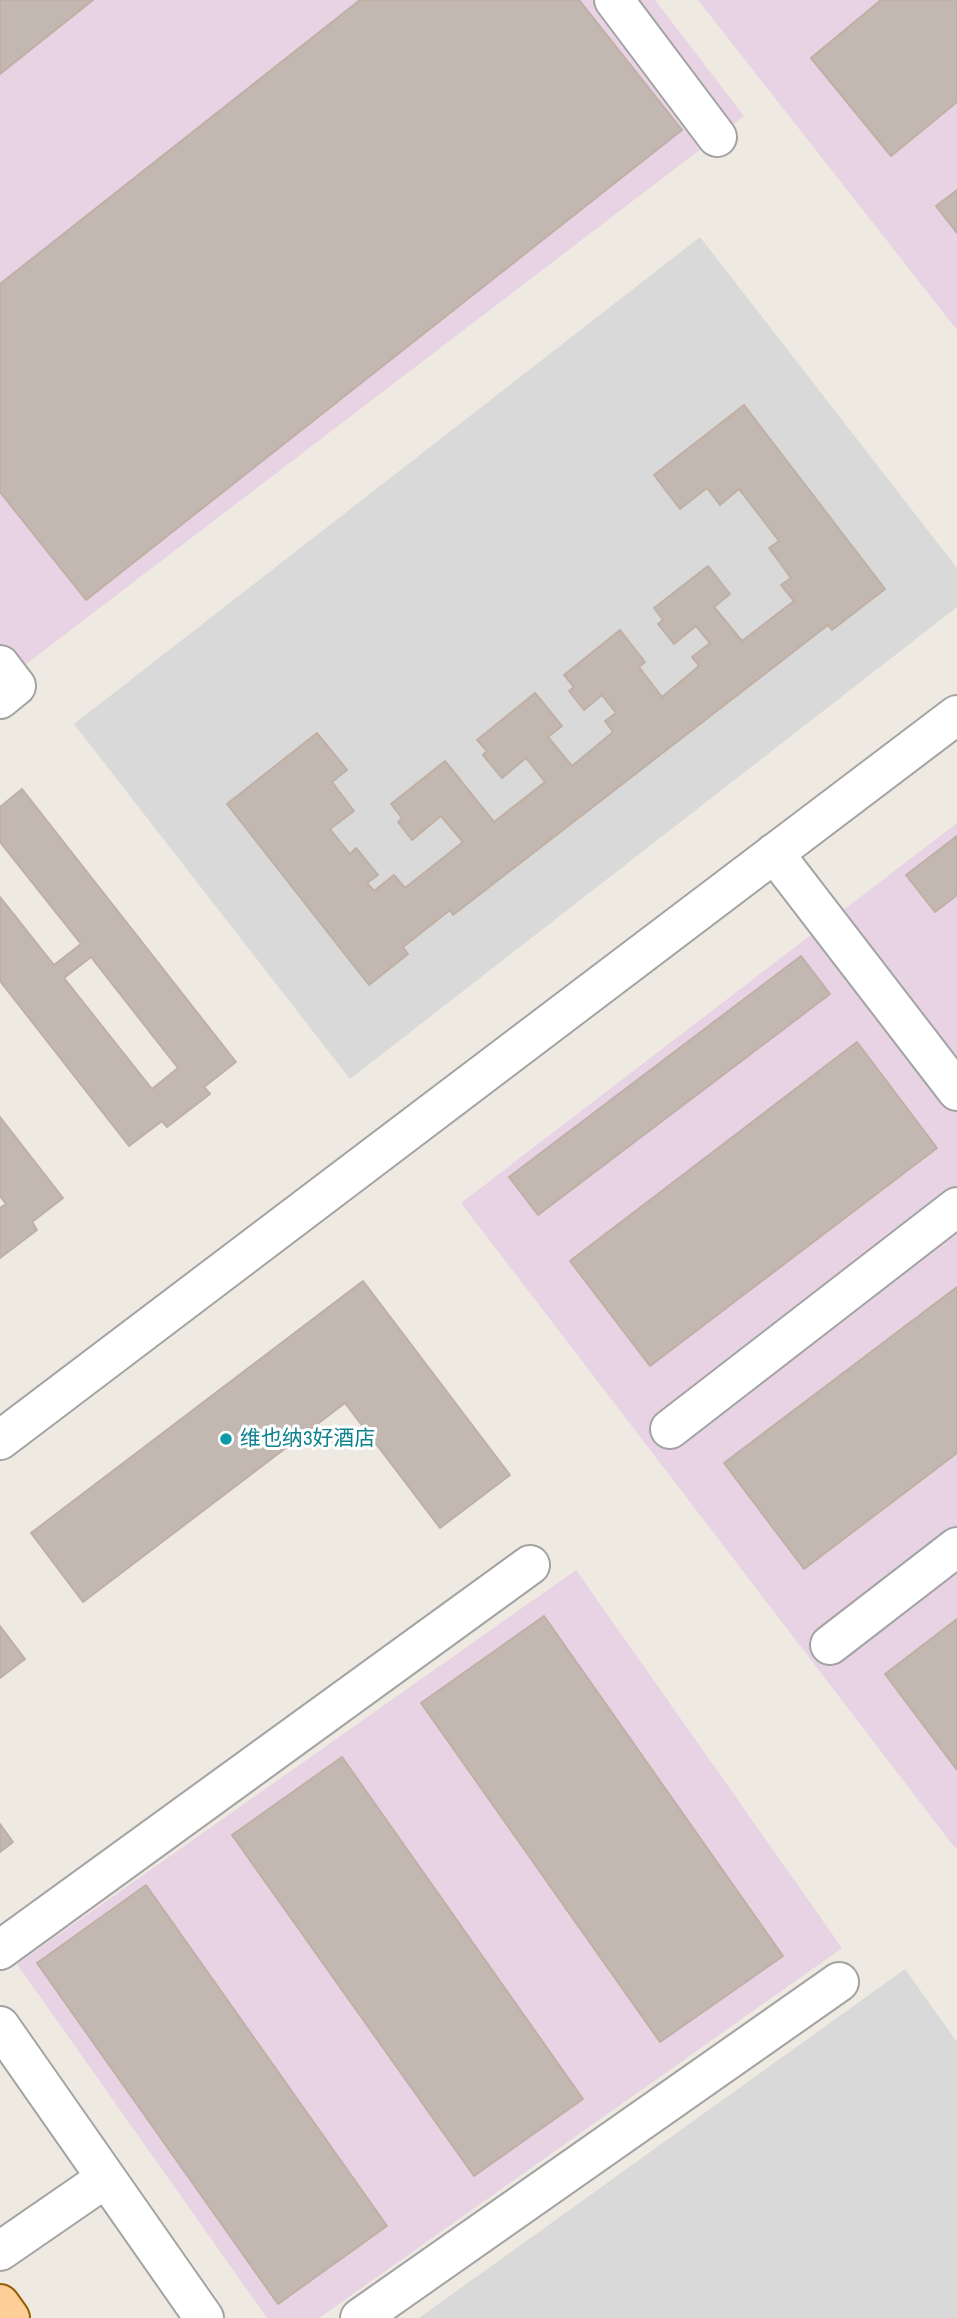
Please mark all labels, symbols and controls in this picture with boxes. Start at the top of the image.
place label: 维也纳3好酒店 [240,1426,376,1452]
marker: 维也纳3好酒店 [218,1431,234,1447]

